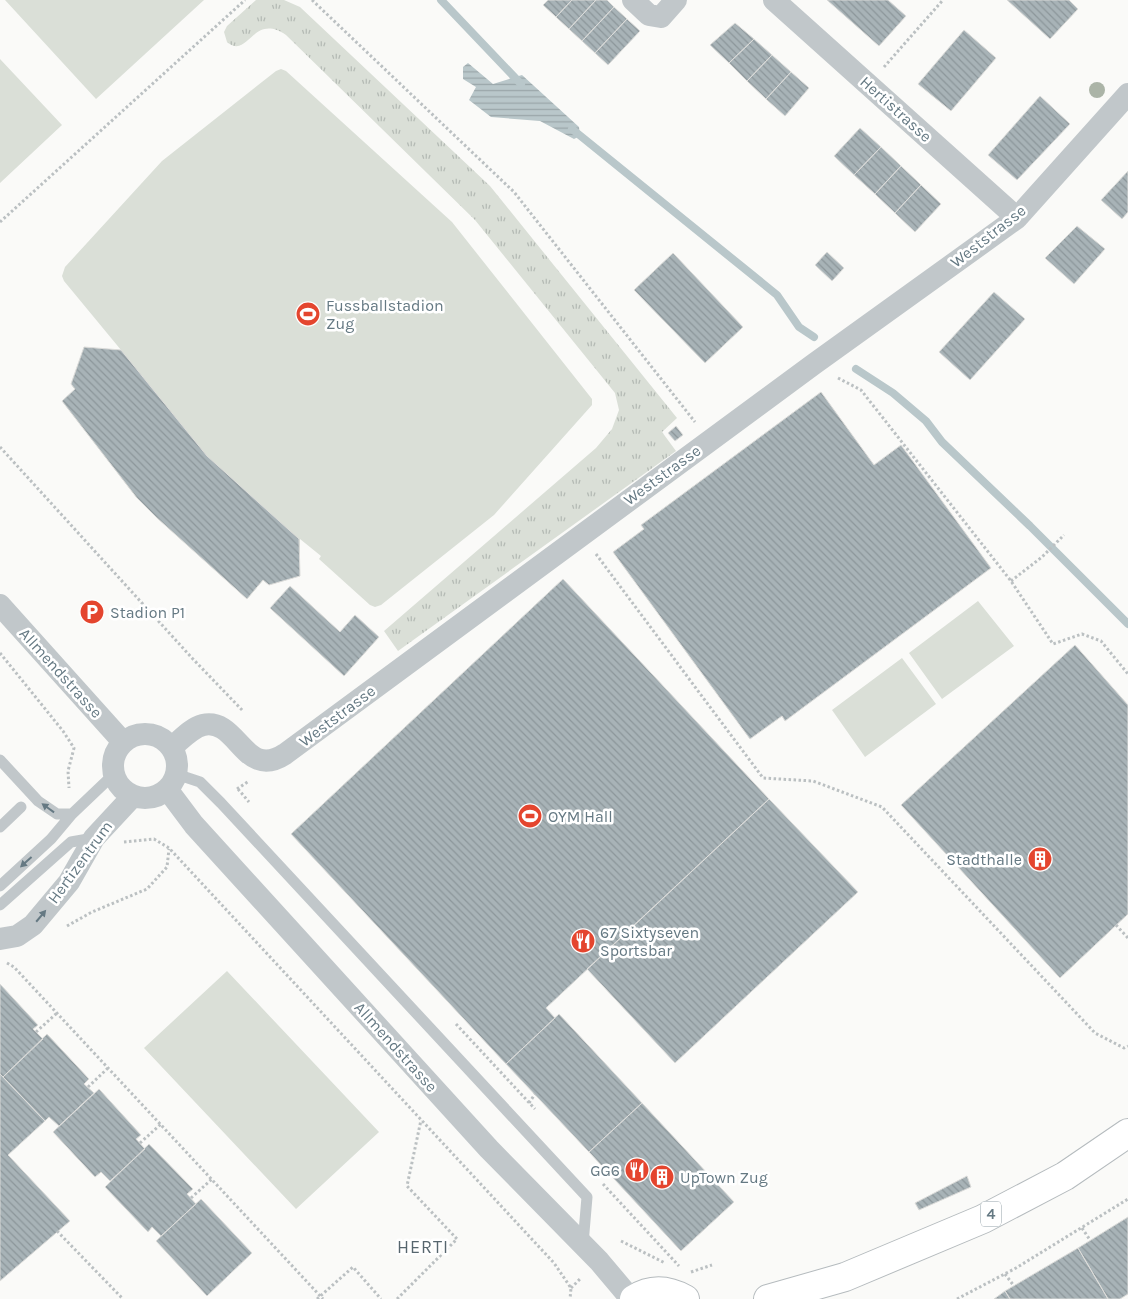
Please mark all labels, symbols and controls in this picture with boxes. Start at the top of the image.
street label: Hertistrasse [856,72,936,146]
street label: Weststrasse [946,201,1030,271]
place label: Fussballstadion Zug [326,296,444,333]
sports icon: Fussballstadion Zug [295,301,321,327]
street label: Weststrasse [620,441,704,509]
parking icon: Stadion P1 [79,599,105,625]
place label: Stadion P1 [110,603,185,622]
street label: Allmendstrasse [16,624,106,722]
street label: Weststrasse [295,681,379,751]
one-way arrow [41,803,55,813]
sports icon: OYM Hall [517,803,543,829]
place label: OYM Hall [548,807,613,826]
street label: Hertizentrum [44,817,116,907]
building icon: Stadthalle [1027,846,1053,872]
place label: Stadthalle [946,850,1022,869]
one-way arrow [21,856,33,868]
one-way arrow [35,909,46,922]
place label: 67 Sixtyseven Sportsbar [600,923,699,960]
restaurant icon: 67 Sixtyseven Sportsbar [570,928,596,954]
street label: Allmendstrasse [351,998,441,1096]
restaurant icon: GG6 [624,1157,650,1183]
place label: GG6 [590,1161,620,1180]
building icon: UpTown Zug [649,1164,675,1190]
place label: UpTown Zug [680,1168,768,1187]
road number: 4 [981,1202,1001,1226]
district label: HERTI [397,1236,449,1258]

